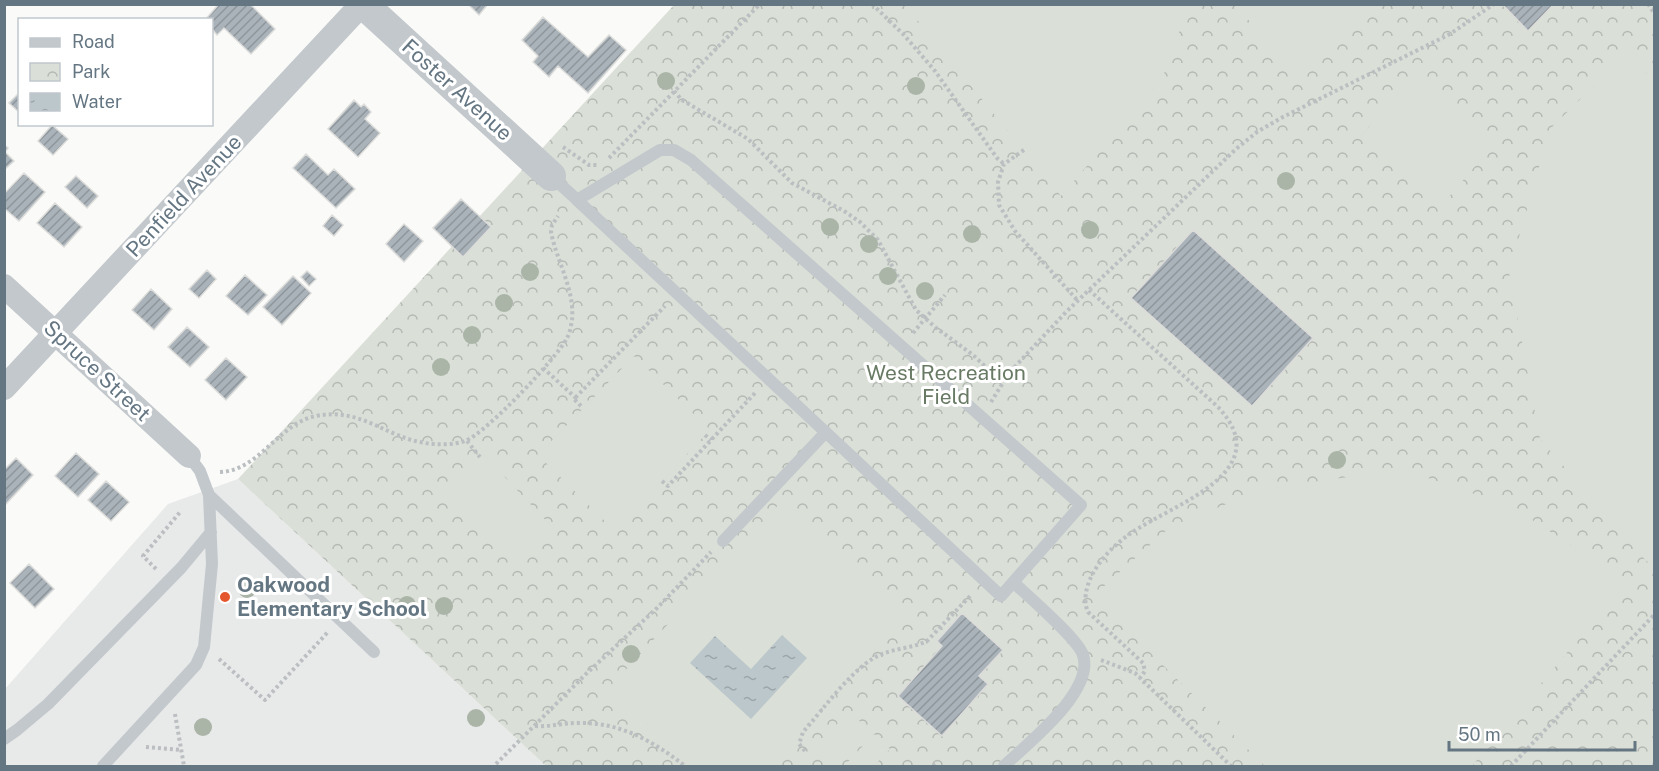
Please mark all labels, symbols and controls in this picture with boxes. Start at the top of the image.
legend [18,18,213,126]
text: Road [72,31,115,52]
street label: Foster Avenue [397,34,518,146]
text: Park [72,61,110,82]
text: Water [72,91,122,112]
street label: Penfield Avenue [121,129,247,262]
street label: Spruce Street [39,315,156,426]
park label: West Recreation Field [866,360,1026,409]
place label: Oakwood Elementary School [237,572,427,621]
marker: Oakwood Elementary School [218,590,232,604]
scale bar [1449,714,1635,752]
text: 50 m [1458,724,1501,745]

